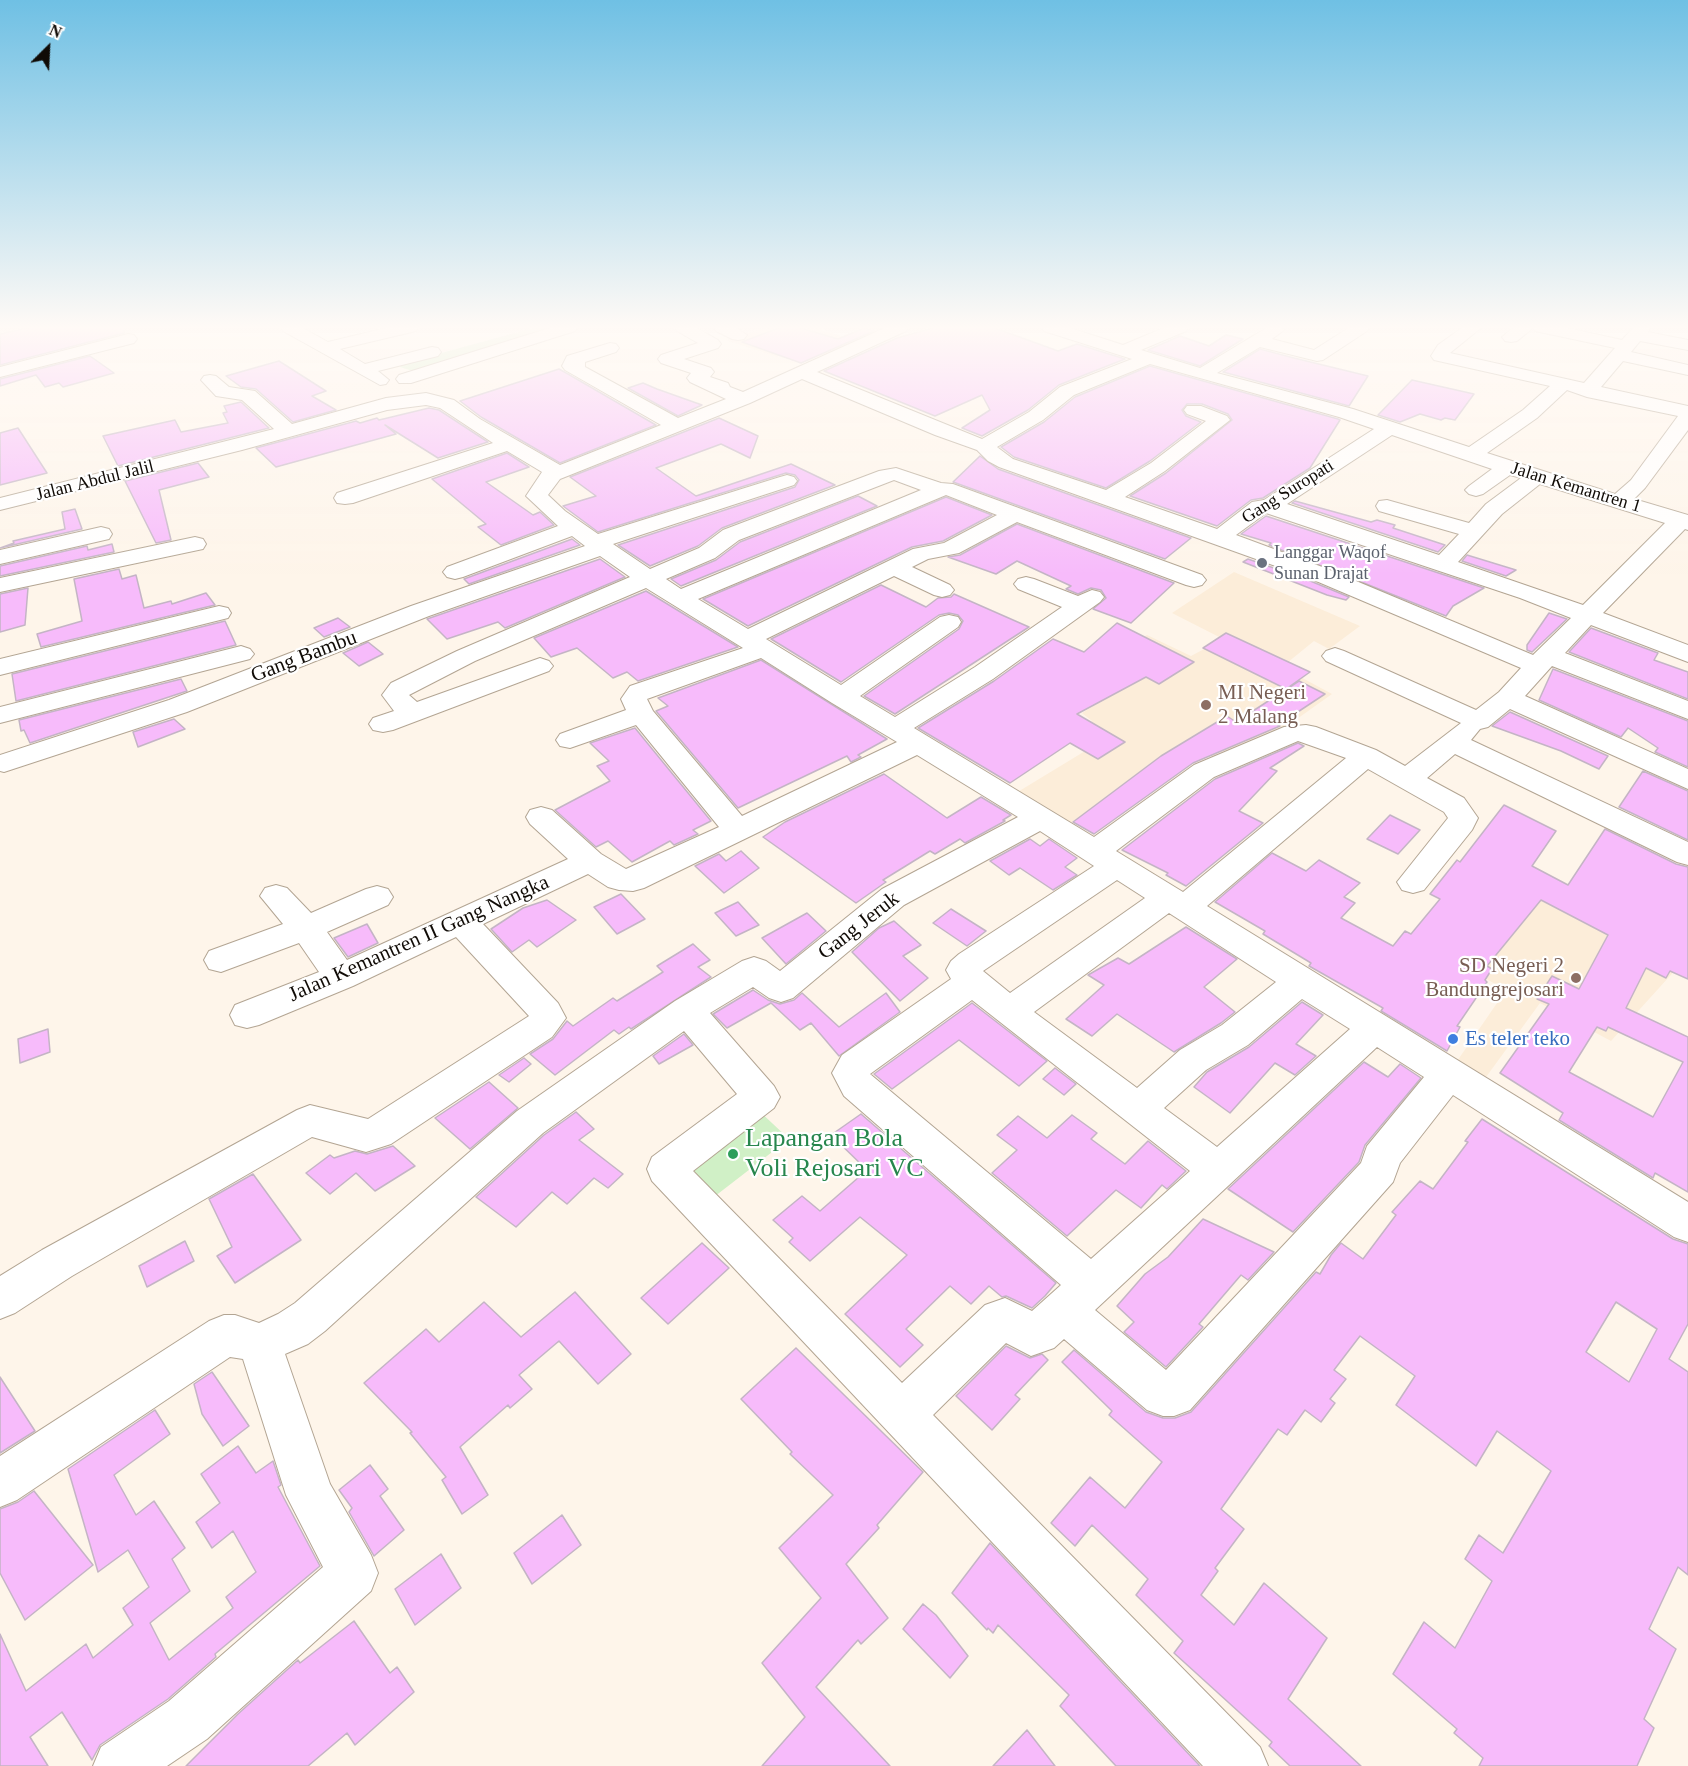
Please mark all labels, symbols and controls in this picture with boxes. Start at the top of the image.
north arrow [18,18,78,78]
text: N [47,21,64,41]
street label: Gang Suropati [1238,455,1338,529]
street label: Jalan Abdul Jalil [34,456,156,506]
street label: Jalan Kemantren 1 [1508,458,1644,518]
place label: Langgar Waqof Sunan Drajat [1274,542,1386,584]
marker: Langgar Waqof Sunan Drajat [1255,556,1269,570]
street label: Gang Bambu [247,625,361,689]
place label: MI Negeri 2 Malang [1218,680,1306,730]
marker: MI Negeri 2 Malang [1199,698,1213,712]
street label: Jalan Kemantren II Gang Nangka [285,870,553,1008]
street label: Gang Jeruk [813,886,905,966]
place label: SD Negeri 2 Bandungrejosari [1425,953,1564,1003]
marker: SD Negeri 2 Bandungrejosari [1569,971,1583,985]
place label: Es teler teko [1465,1026,1570,1052]
marker: Es teler teko [1446,1032,1460,1046]
place label: Lapangan Bola Voli Rejosari VC [745,1123,924,1184]
marker: Lapangan Bola Voli Rejosari VC [726,1147,740,1161]

